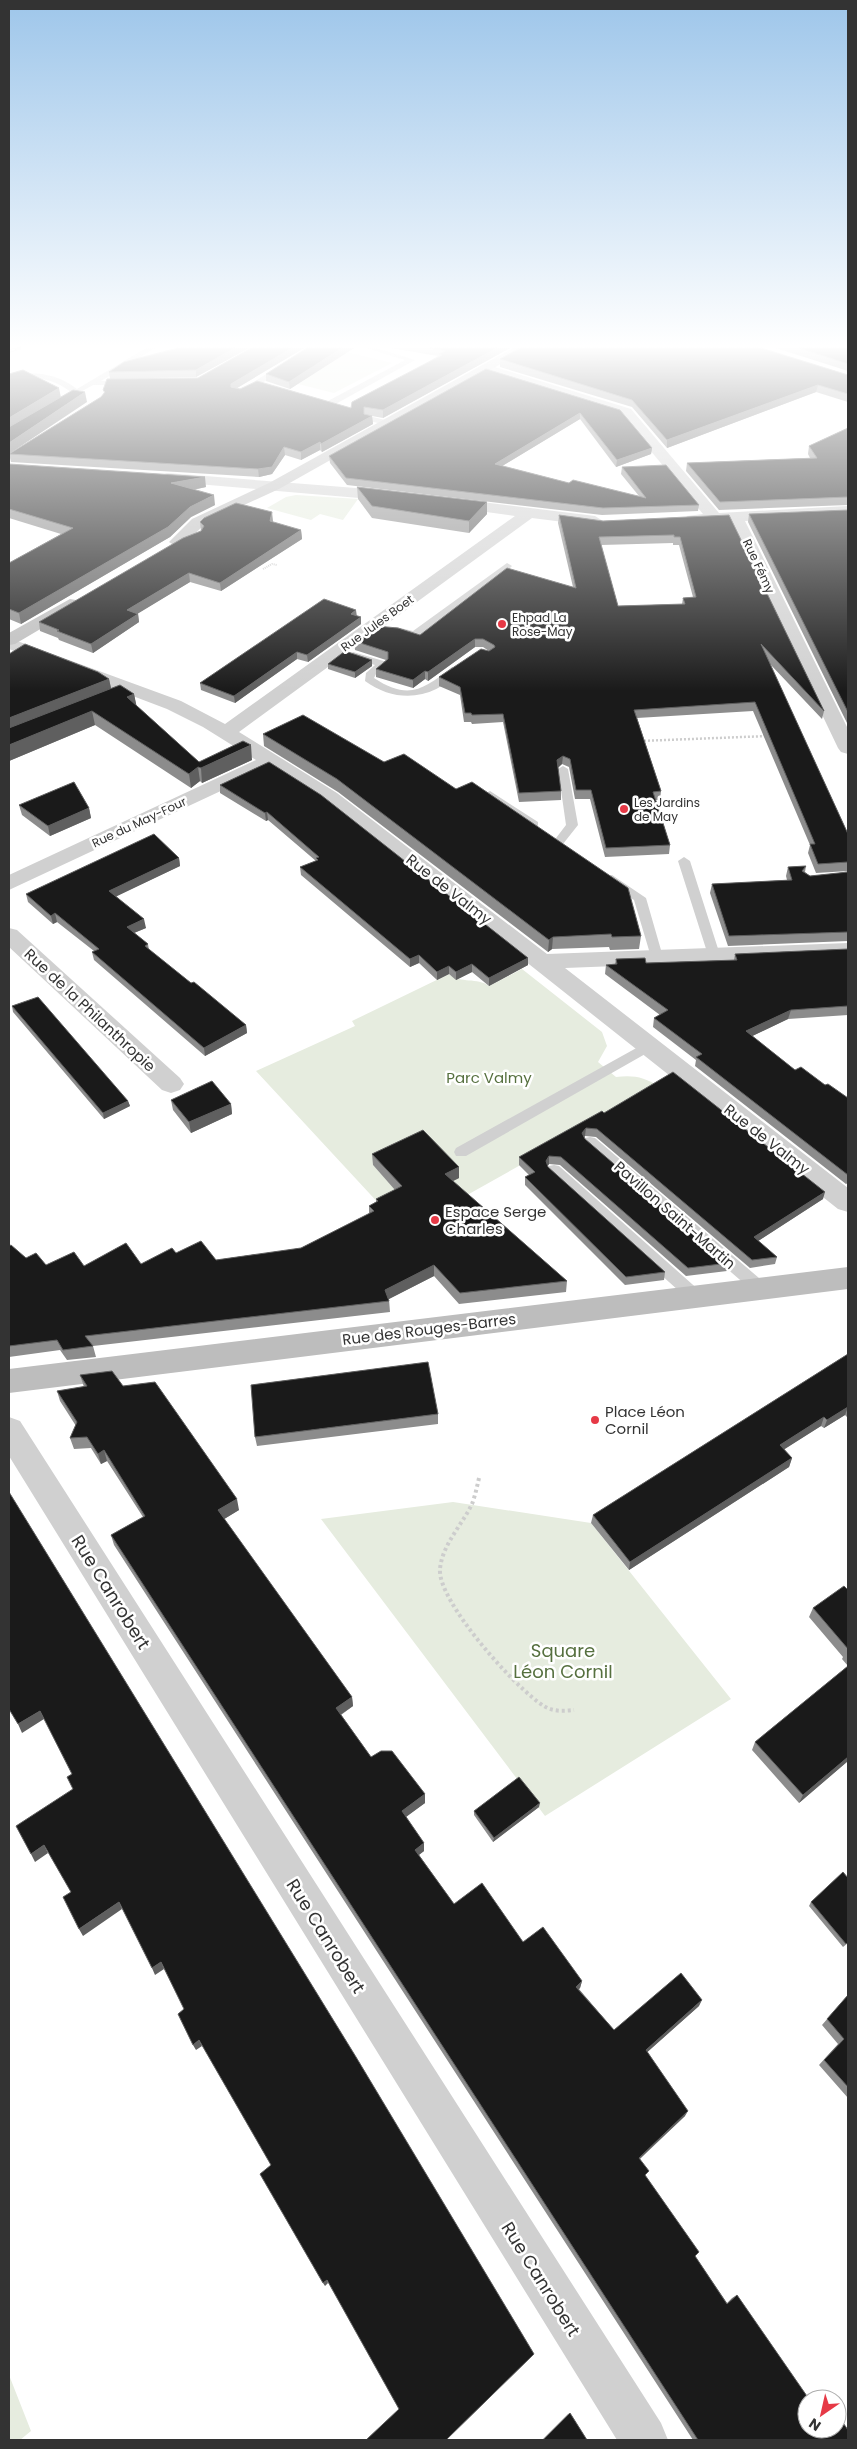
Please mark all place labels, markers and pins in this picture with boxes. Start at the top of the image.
place label: Ehpad La Rose-May [512,609,573,640]
marker: Ehpad La Rose-May [496,618,508,630]
place label: Les Jardins de May [634,794,700,825]
marker: Les Jardins de May [618,803,630,815]
place label: Espace Serge Charles [445,1201,546,1239]
marker: Espace Serge Charles [429,1214,441,1226]
place label: Place Léon Cornil [605,1401,685,1439]
marker: Place Léon Cornil [589,1414,601,1426]

